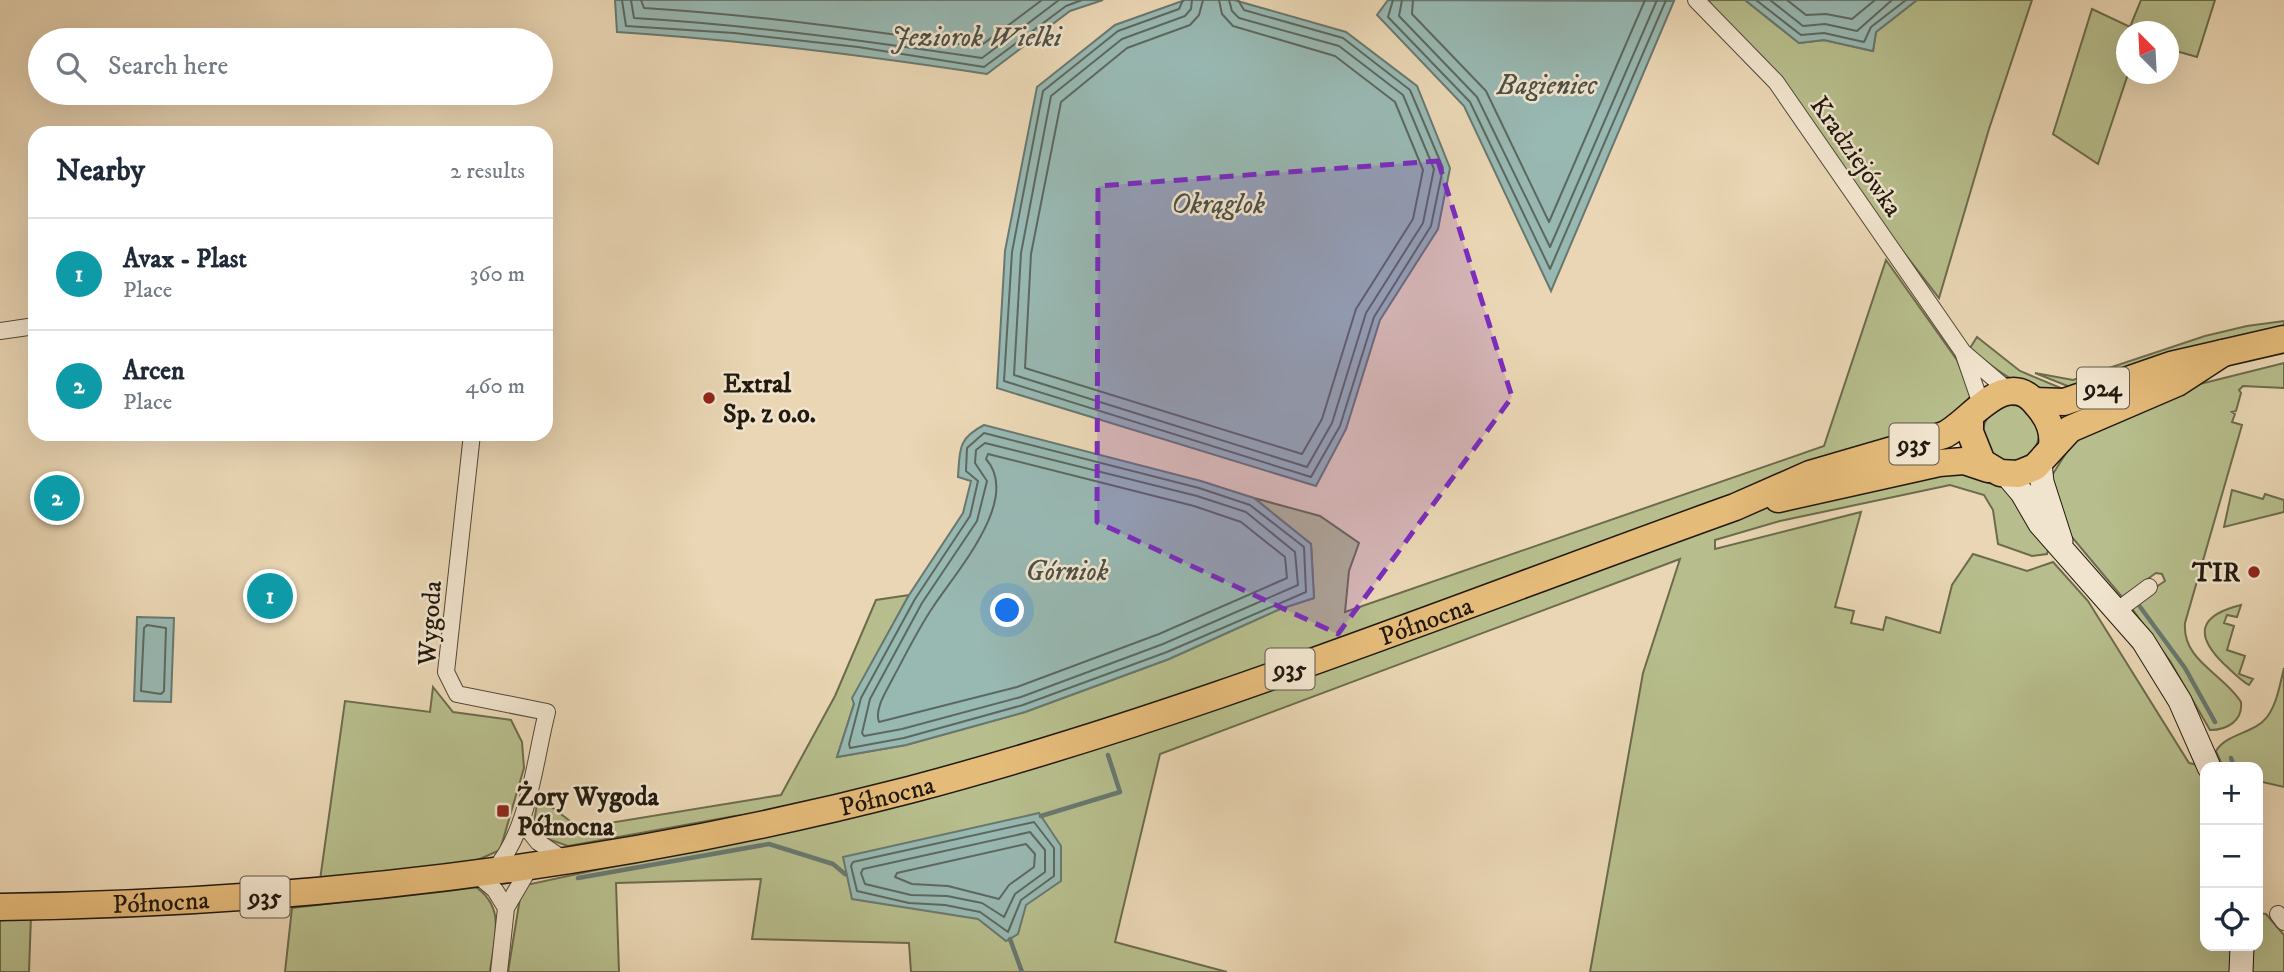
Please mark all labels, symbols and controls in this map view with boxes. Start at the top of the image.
water label: Jeziorok Wielki [891,20,1063,55]
north arrow [2116,21,2179,84]
search box [28,28,553,105]
icon: search [52,48,90,86]
text: Search here [108,50,228,83]
water label: Bagieniec [1496,68,1598,103]
street label: Kradziejówka [1802,90,1909,224]
text: Nearby [56,153,145,190]
text: 2 results [450,157,525,186]
water label: Okrąglok [1171,187,1265,222]
text: Avax - Plast [123,243,247,276]
text: 1 [75,260,83,289]
text: 360 m [470,260,525,289]
text: Place [123,276,172,305]
text: Arcen [123,355,185,388]
place label: Extral Sp. z o.o. [723,368,816,431]
road number: 924 [2077,368,2129,408]
text: 2 [73,372,85,401]
text: 460 m [465,372,525,401]
text: Place [123,388,172,417]
marker: Extral Sp. z o.o. [701,390,717,406]
road number: 935 [1890,424,1938,464]
pin: 2 [34,472,80,524]
water label: Górniok [1026,554,1109,589]
place label: TIR [2191,557,2241,590]
marker: TIR [2246,564,2262,580]
pin: 1 [247,570,293,622]
street label: Wygoda [411,580,450,668]
street label: Północna [1375,590,1478,654]
your location [990,593,1024,627]
road number: 935 [1266,648,1314,690]
map controls [2200,762,2263,951]
button: + [2200,762,2263,825]
street label: Północna [836,769,939,825]
place label: Żory Wygoda Północna [517,780,660,844]
marker: Żory Wygoda Północna [495,803,511,819]
button: − [2200,825,2263,888]
road number: 935 [240,876,290,917]
street label: Północna [112,884,210,922]
button: locate [2200,888,2263,951]

